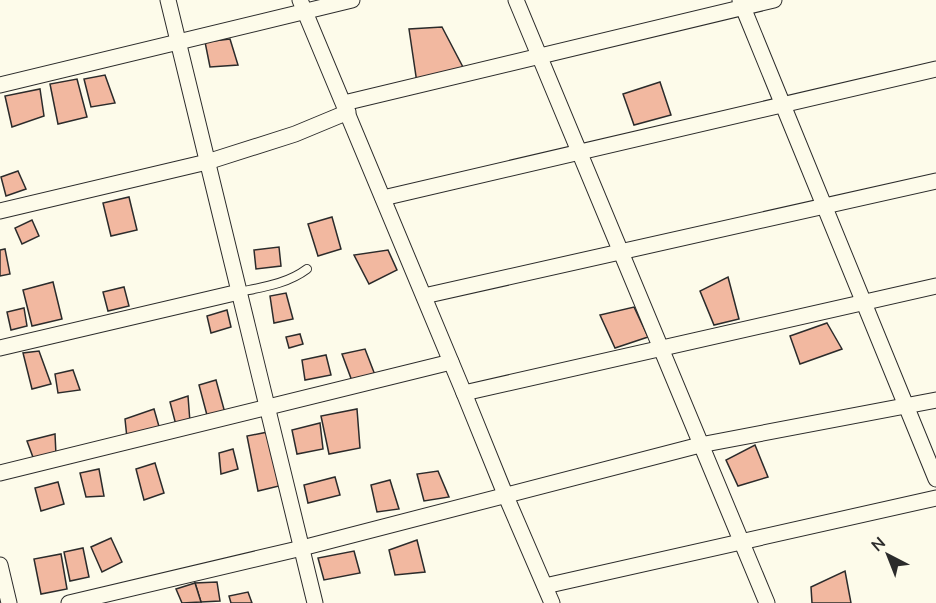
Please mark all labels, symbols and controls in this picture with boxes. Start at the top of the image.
north arrow [858,525,918,585]
text: N [867,532,889,555]

